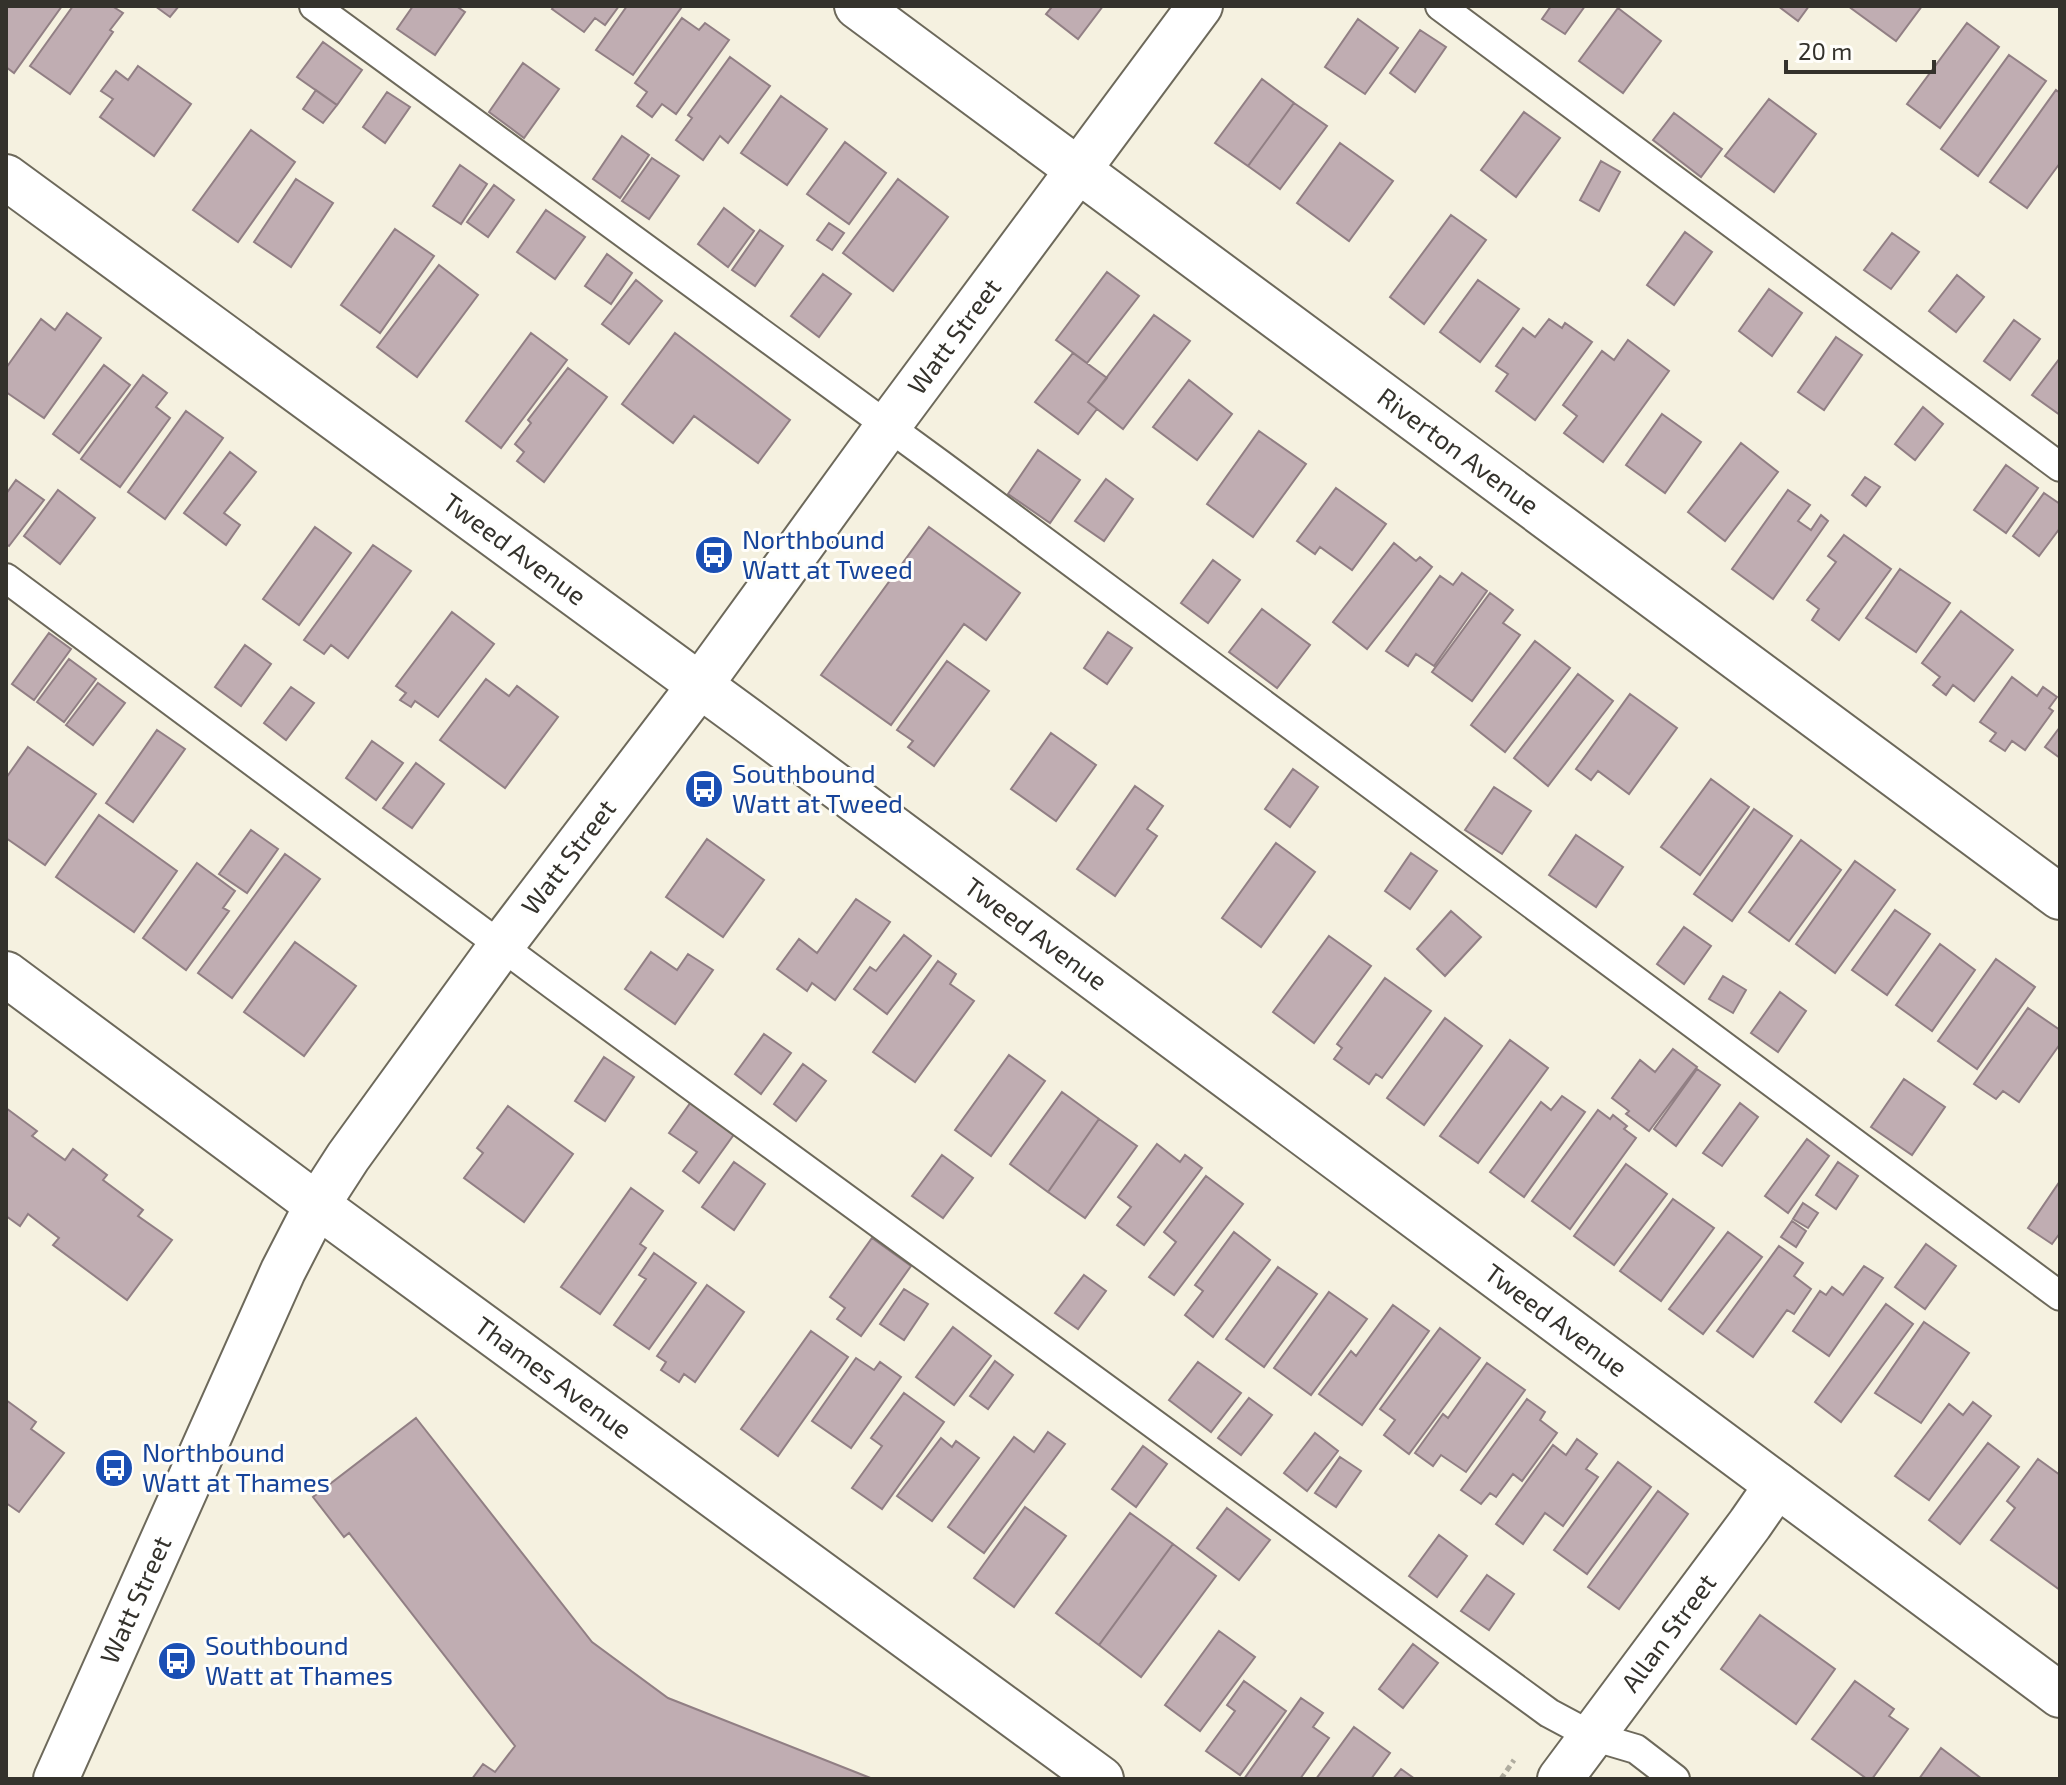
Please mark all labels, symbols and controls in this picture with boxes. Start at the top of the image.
scale bar [1786,24,1934,74]
text: 20 m [1798,36,1852,65]
street label: Watt Street [900,272,1006,400]
street label: Riverton Avenue [1372,380,1546,520]
street label: Tweed Avenue [437,485,593,611]
place label: Northbound Watt at Tweed [742,523,913,584]
bus stop icon: Northbound Watt at Tweed [693,534,735,576]
place label: Southbound Watt at Tweed [732,757,903,818]
bus stop icon: Southbound Watt at Tweed [683,768,725,810]
street label: Watt Street [514,793,621,920]
street label: Tweed Avenue [959,870,1114,996]
street label: Tweed Avenue [1479,1256,1634,1382]
street label: Thames Avenue [469,1309,638,1444]
place label: Northbound Watt at Thames [142,1436,330,1497]
bus stop icon: Northbound Watt at Thames [93,1447,135,1489]
street label: Watt Street [93,1531,177,1668]
street label: Allan Street [1614,1567,1722,1697]
place label: Southbound Watt at Thames [205,1629,393,1690]
bus stop icon: Southbound Watt at Thames [156,1640,198,1682]

